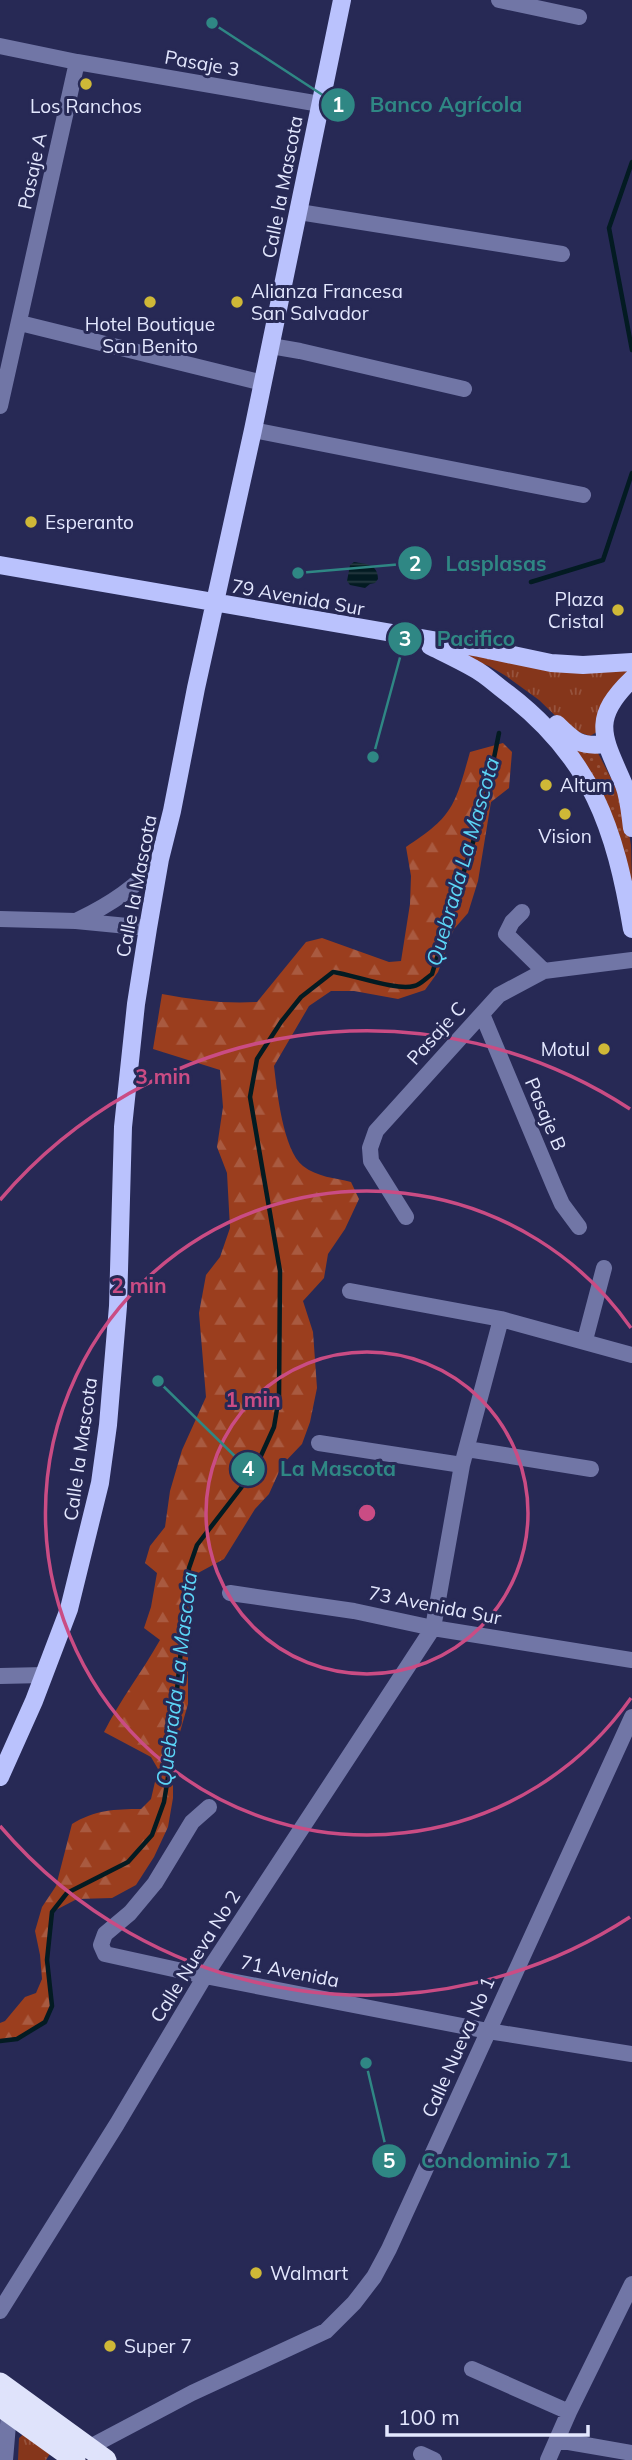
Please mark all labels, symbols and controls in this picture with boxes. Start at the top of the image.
street label: Pasaje 3 [163,45,241,81]
marker: Los Ranchos [78,76,94,92]
callout: Banco Agrícola [321,84,536,126]
text: 1 [332,91,344,117]
text: Banco Agrícola [370,91,522,117]
place label: Los Ranchos [30,94,142,118]
street label: Calle la Mascota [256,114,308,260]
street label: Pasaje A [12,130,52,212]
place label: Alianza Francesa San Salvador [251,279,403,325]
marker: Hotel Boutique San Benito [142,294,158,310]
marker: Alianza Francesa San Salvador [229,294,245,310]
place label: Hotel Boutique San Benito [85,312,215,358]
place label: Esperanto [45,510,134,534]
marker: Esperanto [23,514,39,530]
callout: Lasplasas [397,542,561,584]
text: 2 [409,550,421,576]
text: Lasplasas [446,550,546,576]
street label: 79 Avenida Sur [230,573,366,621]
place label: Plaza Cristal [548,587,604,633]
marker: Plaza Cristal [610,602,626,618]
callout: Pacifico [387,618,529,660]
text: 3 [399,625,411,651]
text: Pacifico [437,625,515,651]
water label: Quebrada La Mascota [420,754,504,969]
place label: Altum [560,773,613,797]
marker: Altum [538,777,554,793]
marker: Vision [557,806,573,822]
street label: Calle la Mascota [110,813,162,959]
place label: Vision [538,824,592,848]
street label: Pasaje C [401,996,471,1070]
place label: Motul [541,1037,590,1061]
marker: Motul [596,1041,612,1057]
text: 3 min [135,1063,191,1089]
street label: Pasaje B [520,1074,572,1154]
text: 2 min [111,1272,167,1298]
street label: Calle la Mascota [58,1376,102,1522]
text: 1 min [225,1386,281,1412]
callout: La Mascota [231,1448,410,1490]
text: 4 [242,1455,255,1481]
text: La Mascota [280,1455,396,1481]
centre of rings [355,1501,379,1525]
water label: Quebrada La Mascota [150,1570,202,1788]
street label: 73 Avenida Sur [367,1580,503,1630]
street label: Calle Nueva No 2 [145,1885,245,2027]
street label: 71 Avenida [239,1950,341,1992]
street label: Calle Nueva No 1 [416,1973,500,2121]
callout: Condominio 71 [372,2140,585,2182]
text: 5 [383,2147,395,2173]
text: Condominio 71 [421,2147,571,2173]
place label: Walmart [270,2261,348,2285]
marker: Walmart [248,2265,264,2281]
place label: Super 7 [124,2334,192,2358]
marker: Super 7 [102,2338,118,2354]
scale bar [387,2394,588,2438]
text: 100 m [398,2404,460,2430]

